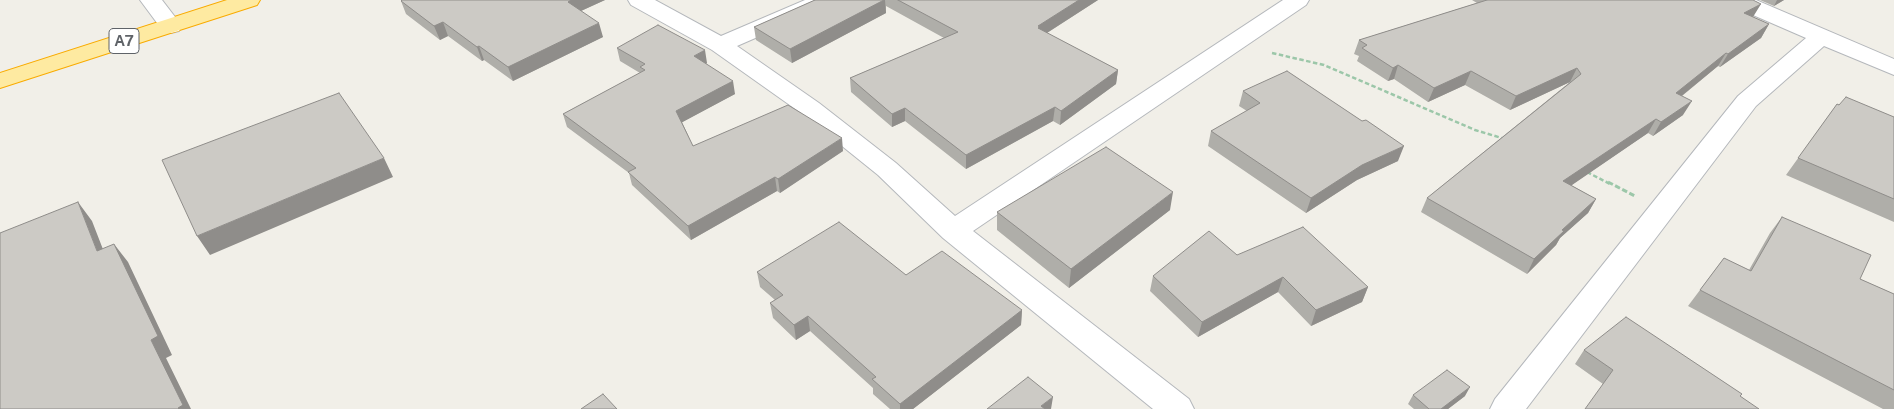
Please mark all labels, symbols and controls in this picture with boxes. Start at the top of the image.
road number: A7 [109,28,139,54]

